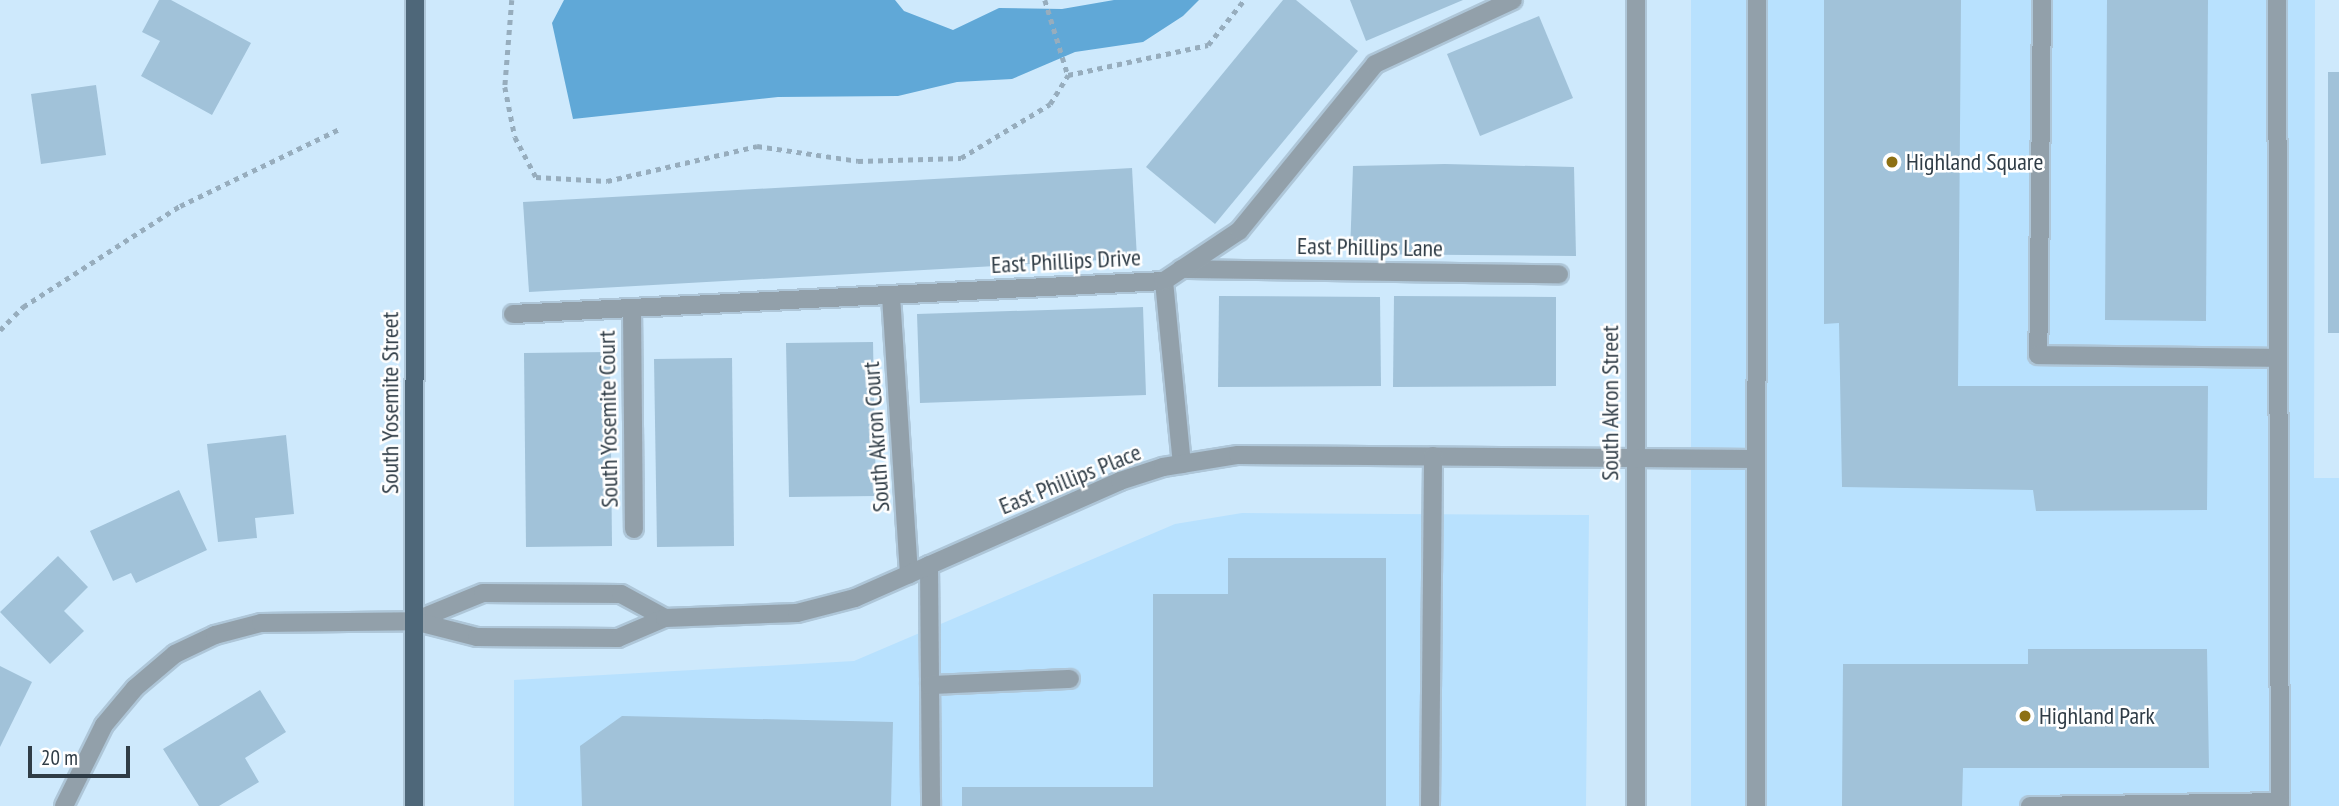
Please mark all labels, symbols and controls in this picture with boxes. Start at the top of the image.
place label: Highland Square [1906,148,2043,176]
marker: Highland Square [1884,154,1900,170]
street label: East Phillips Lane [1297,231,1443,263]
street label: East Phillips Drive [990,243,1142,279]
street label: South Yosemite Street [376,312,404,494]
street label: South Akron Street [1596,325,1624,481]
street label: South Yosemite Court [592,330,624,508]
street label: South Akron Court [856,360,896,514]
street label: East Phillips Place [995,437,1145,521]
place label: Highland Park [2039,702,2155,730]
marker: Highland Park [2017,708,2033,724]
scale bar [32,732,133,776]
text: 20 m [41,744,78,771]

